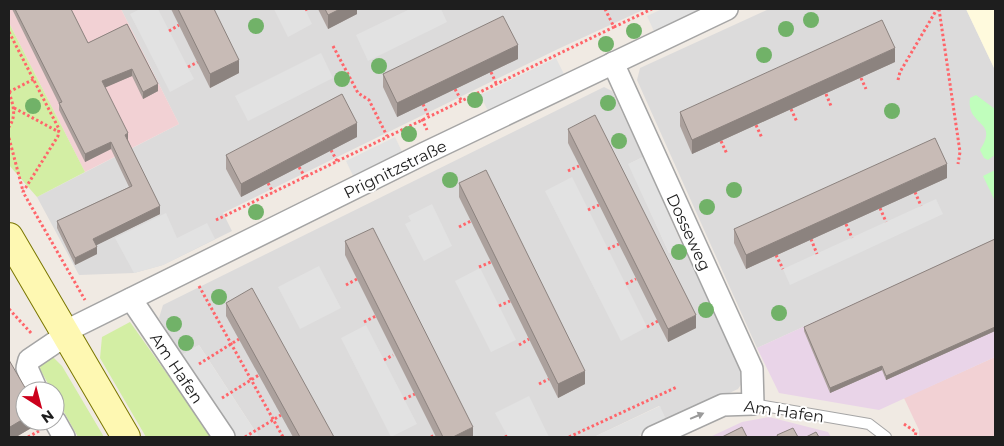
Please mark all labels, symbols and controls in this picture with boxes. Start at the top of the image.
street label: Prignitzstraße [341,136,450,203]
street label: Dosseweg [662,191,715,274]
street label: Am Hafen [146,329,207,407]
north arrow [15,381,65,431]
street label: Am Hafen [743,396,825,427]
text: N [38,406,58,427]
one-way arrow [690,412,704,420]

